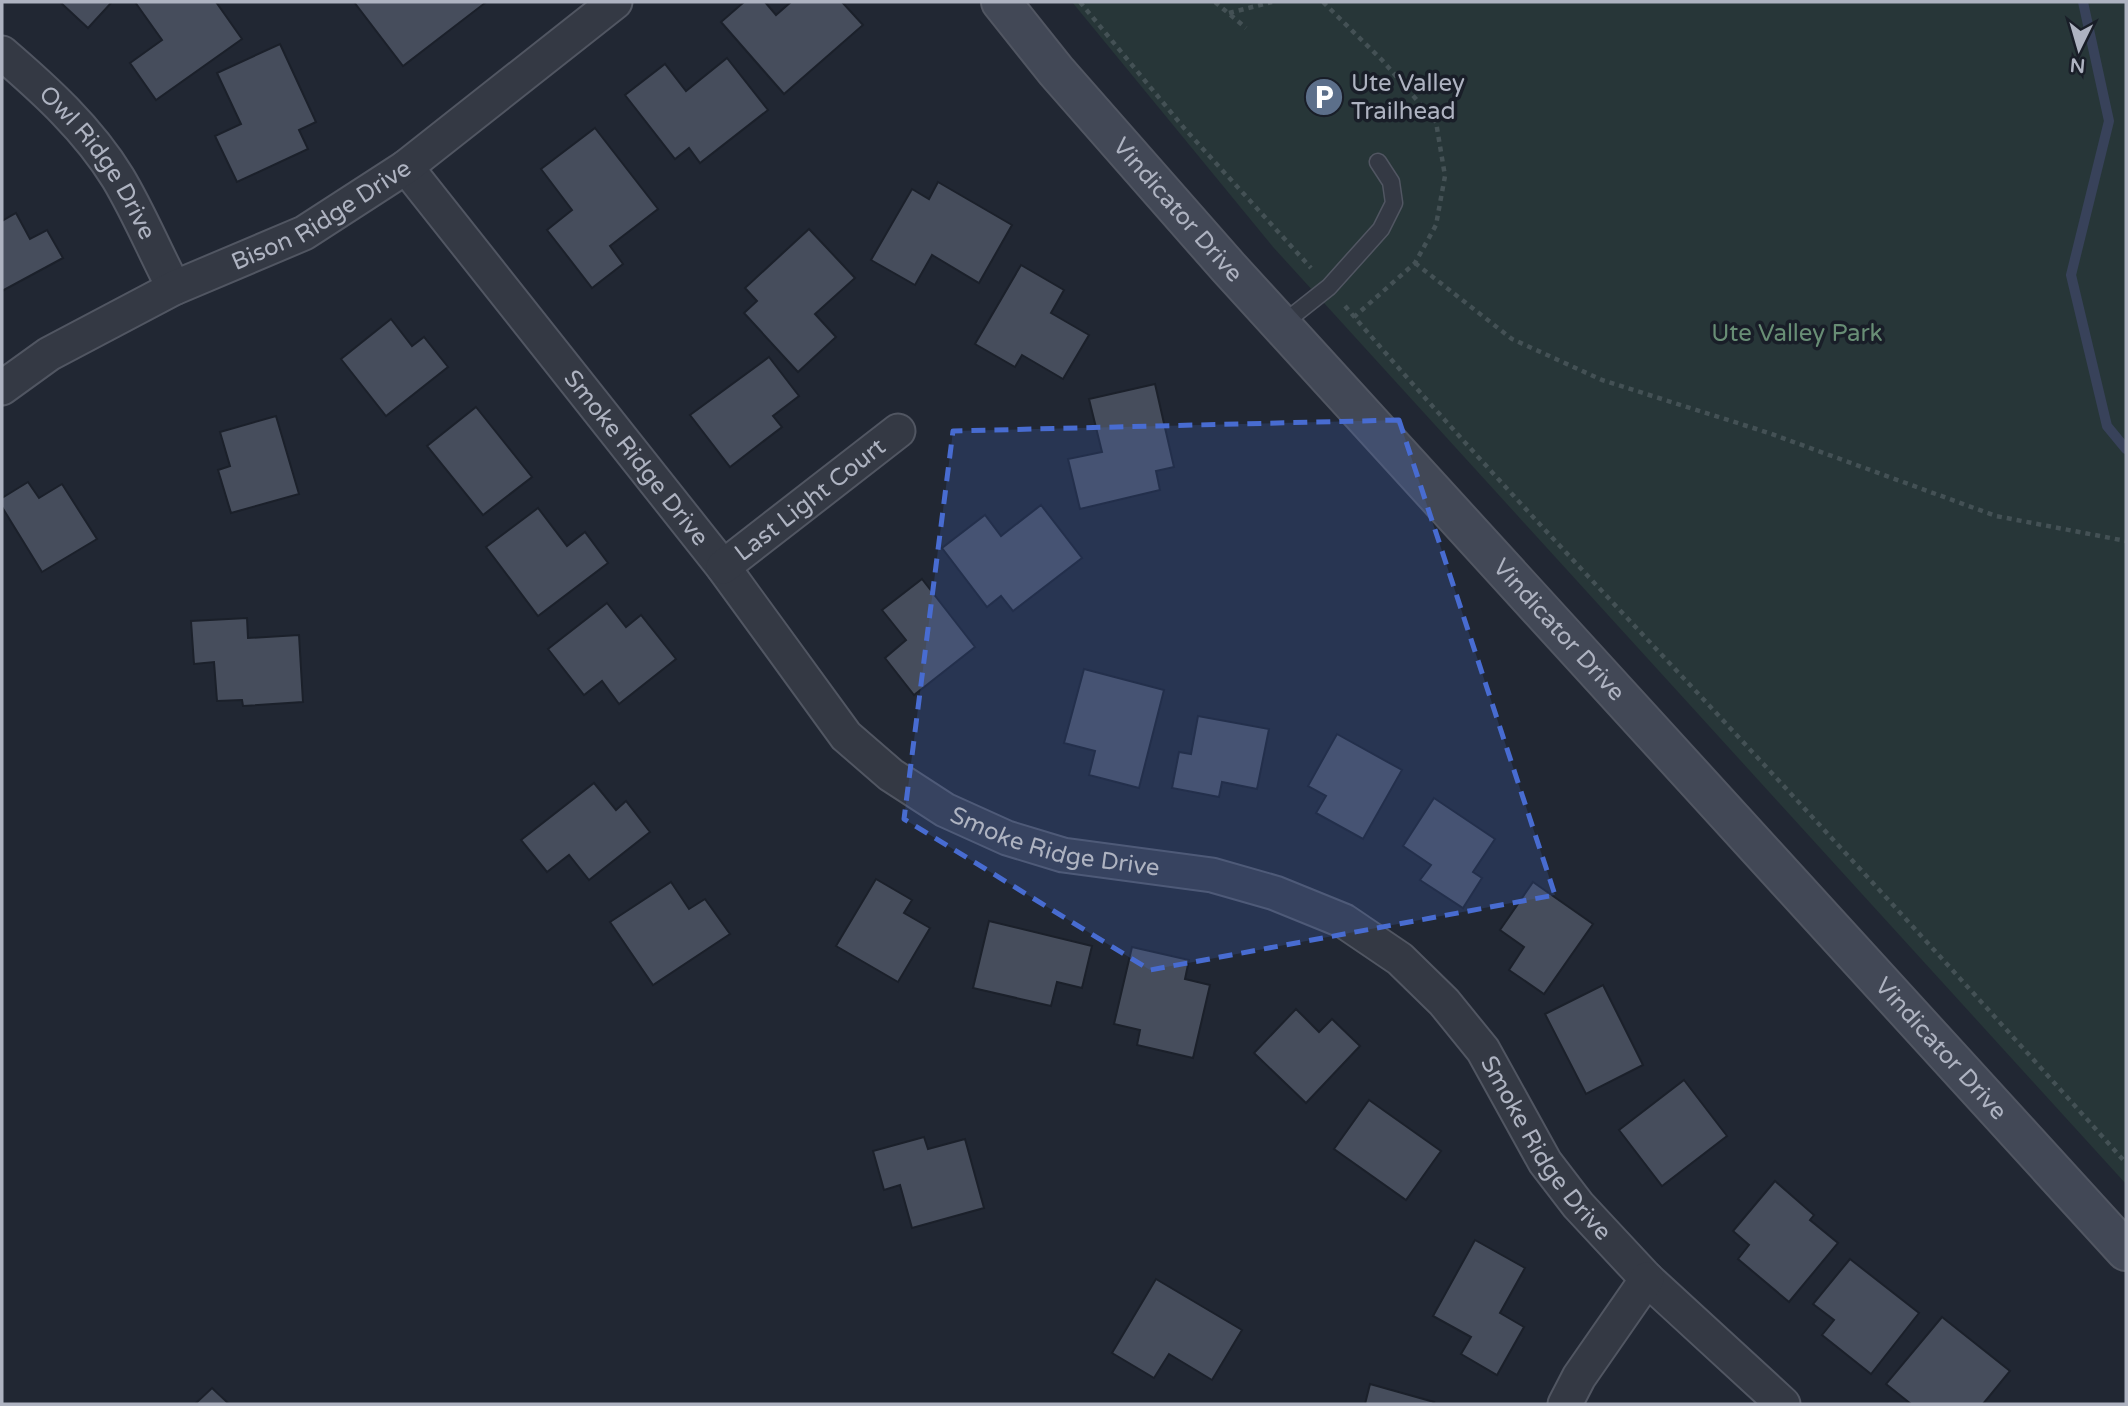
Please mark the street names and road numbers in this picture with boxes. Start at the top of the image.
street label: Owl Ridge Drive [33,79,162,244]
street label: Vindicator Drive [1107,132,1249,288]
street label: Bison Ridge Drive [227,153,416,277]
street label: Smoke Ridge Drive [558,364,715,552]
street label: Last Light Court [729,432,891,567]
street label: Vindicator Drive [1487,553,1631,707]
street label: Smoke Ridge Drive [946,800,1161,882]
street label: Vindicator Drive [1869,971,2013,1126]
street label: Smoke Ridge Drive [1474,1051,1618,1246]

